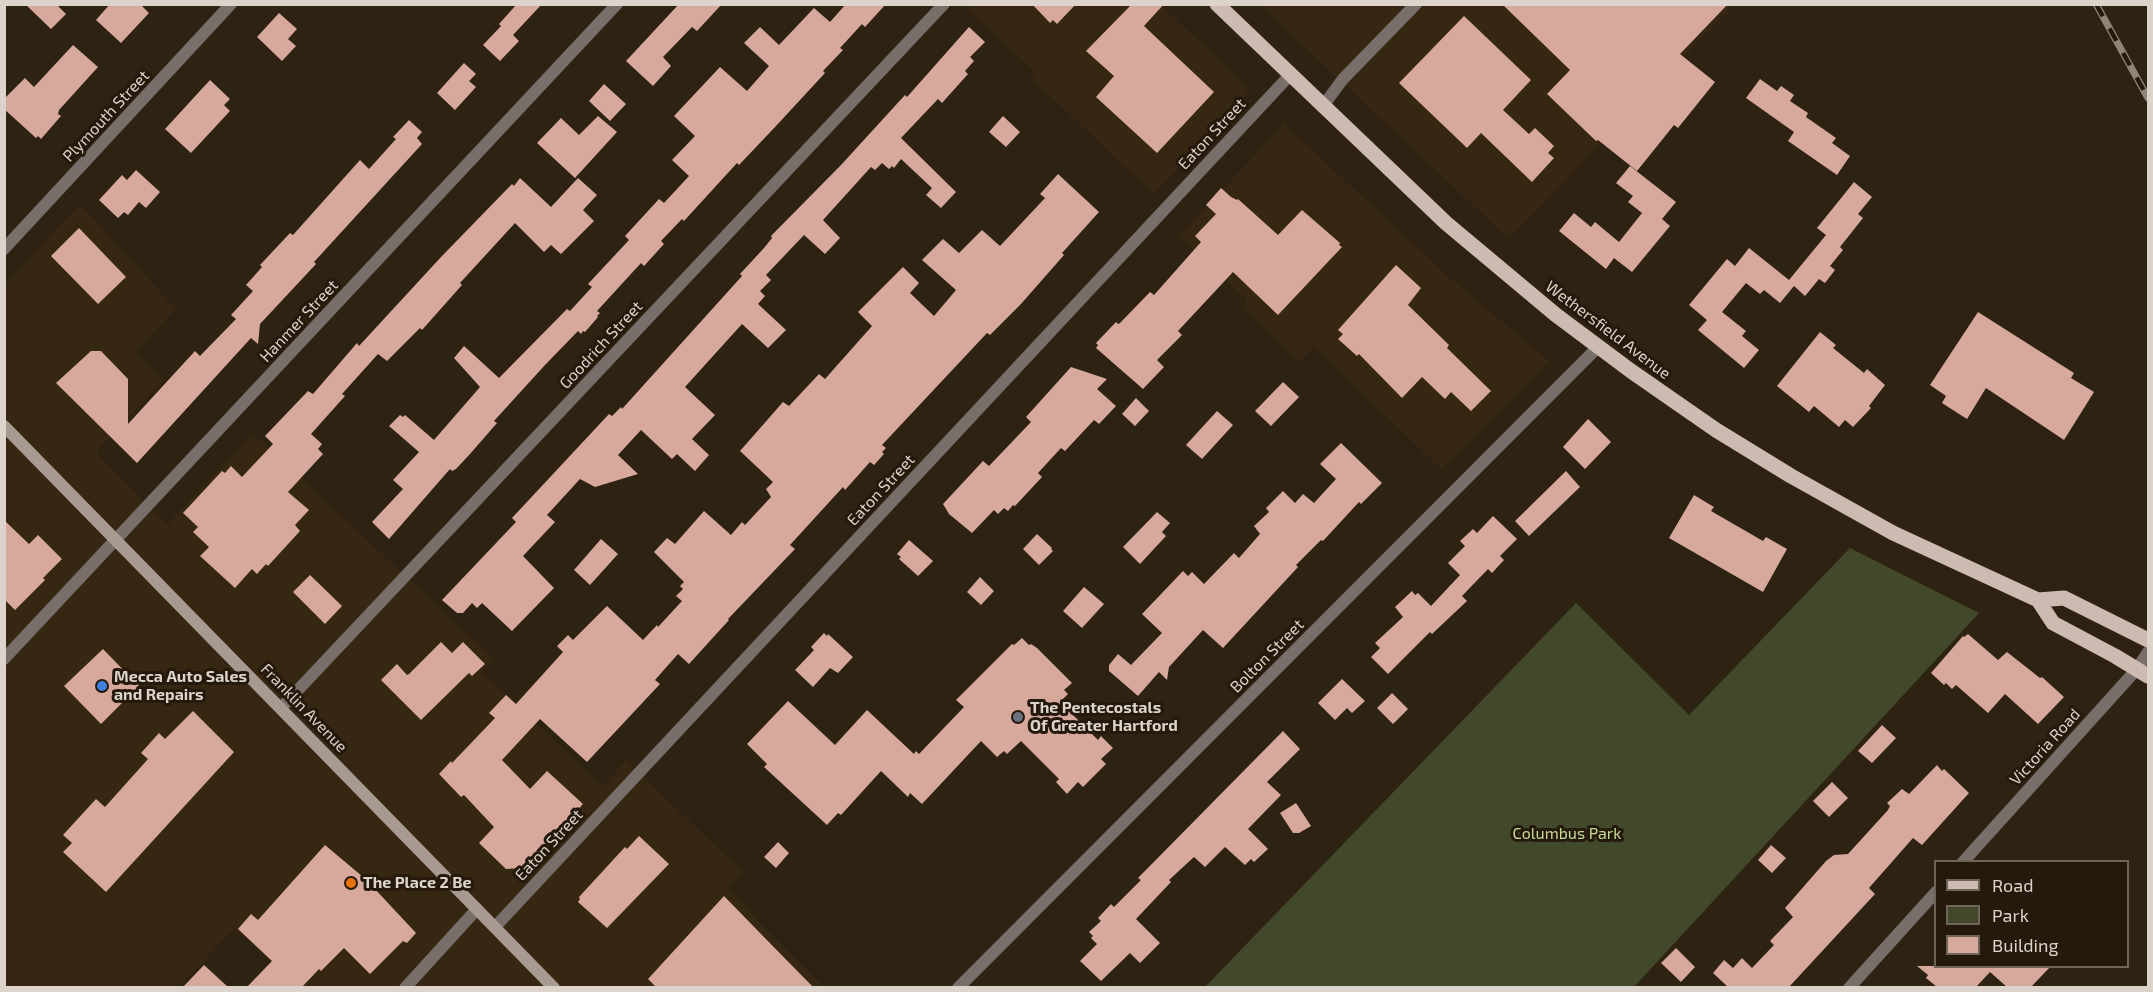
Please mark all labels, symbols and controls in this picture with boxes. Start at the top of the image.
street label: Plymouth Street [59,66,153,166]
street label: Eaton Street [1174,94,1250,174]
street label: Hanmer Street [256,276,342,366]
street label: Wethersfield Avenue [1542,277,1674,383]
street label: Goodrich Street [555,297,647,393]
street label: Eaton Street [843,450,919,530]
street label: Bolton Street [1226,615,1308,697]
street label: Franklin Avenue [257,660,351,756]
place label: Mecca Auto Sales and Repairs [114,667,247,705]
marker: Mecca Auto Sales and Repairs [95,679,109,693]
place label: The Pentecostals Of Greater Hartford [1030,698,1178,736]
street label: Victoria Road [2006,705,2084,789]
marker: The Pentecostals Of Greater Hartford [1011,710,1025,724]
street label: Eaton Street [511,805,587,885]
park label: Columbus Park [1513,824,1621,844]
legend [1934,860,2129,968]
place label: The Place 2 Be [363,873,472,893]
text: Road [1992,874,2033,896]
marker: The Place 2 Be [344,876,358,890]
text: Park [1992,904,2029,926]
text: Building [1992,934,2059,956]

